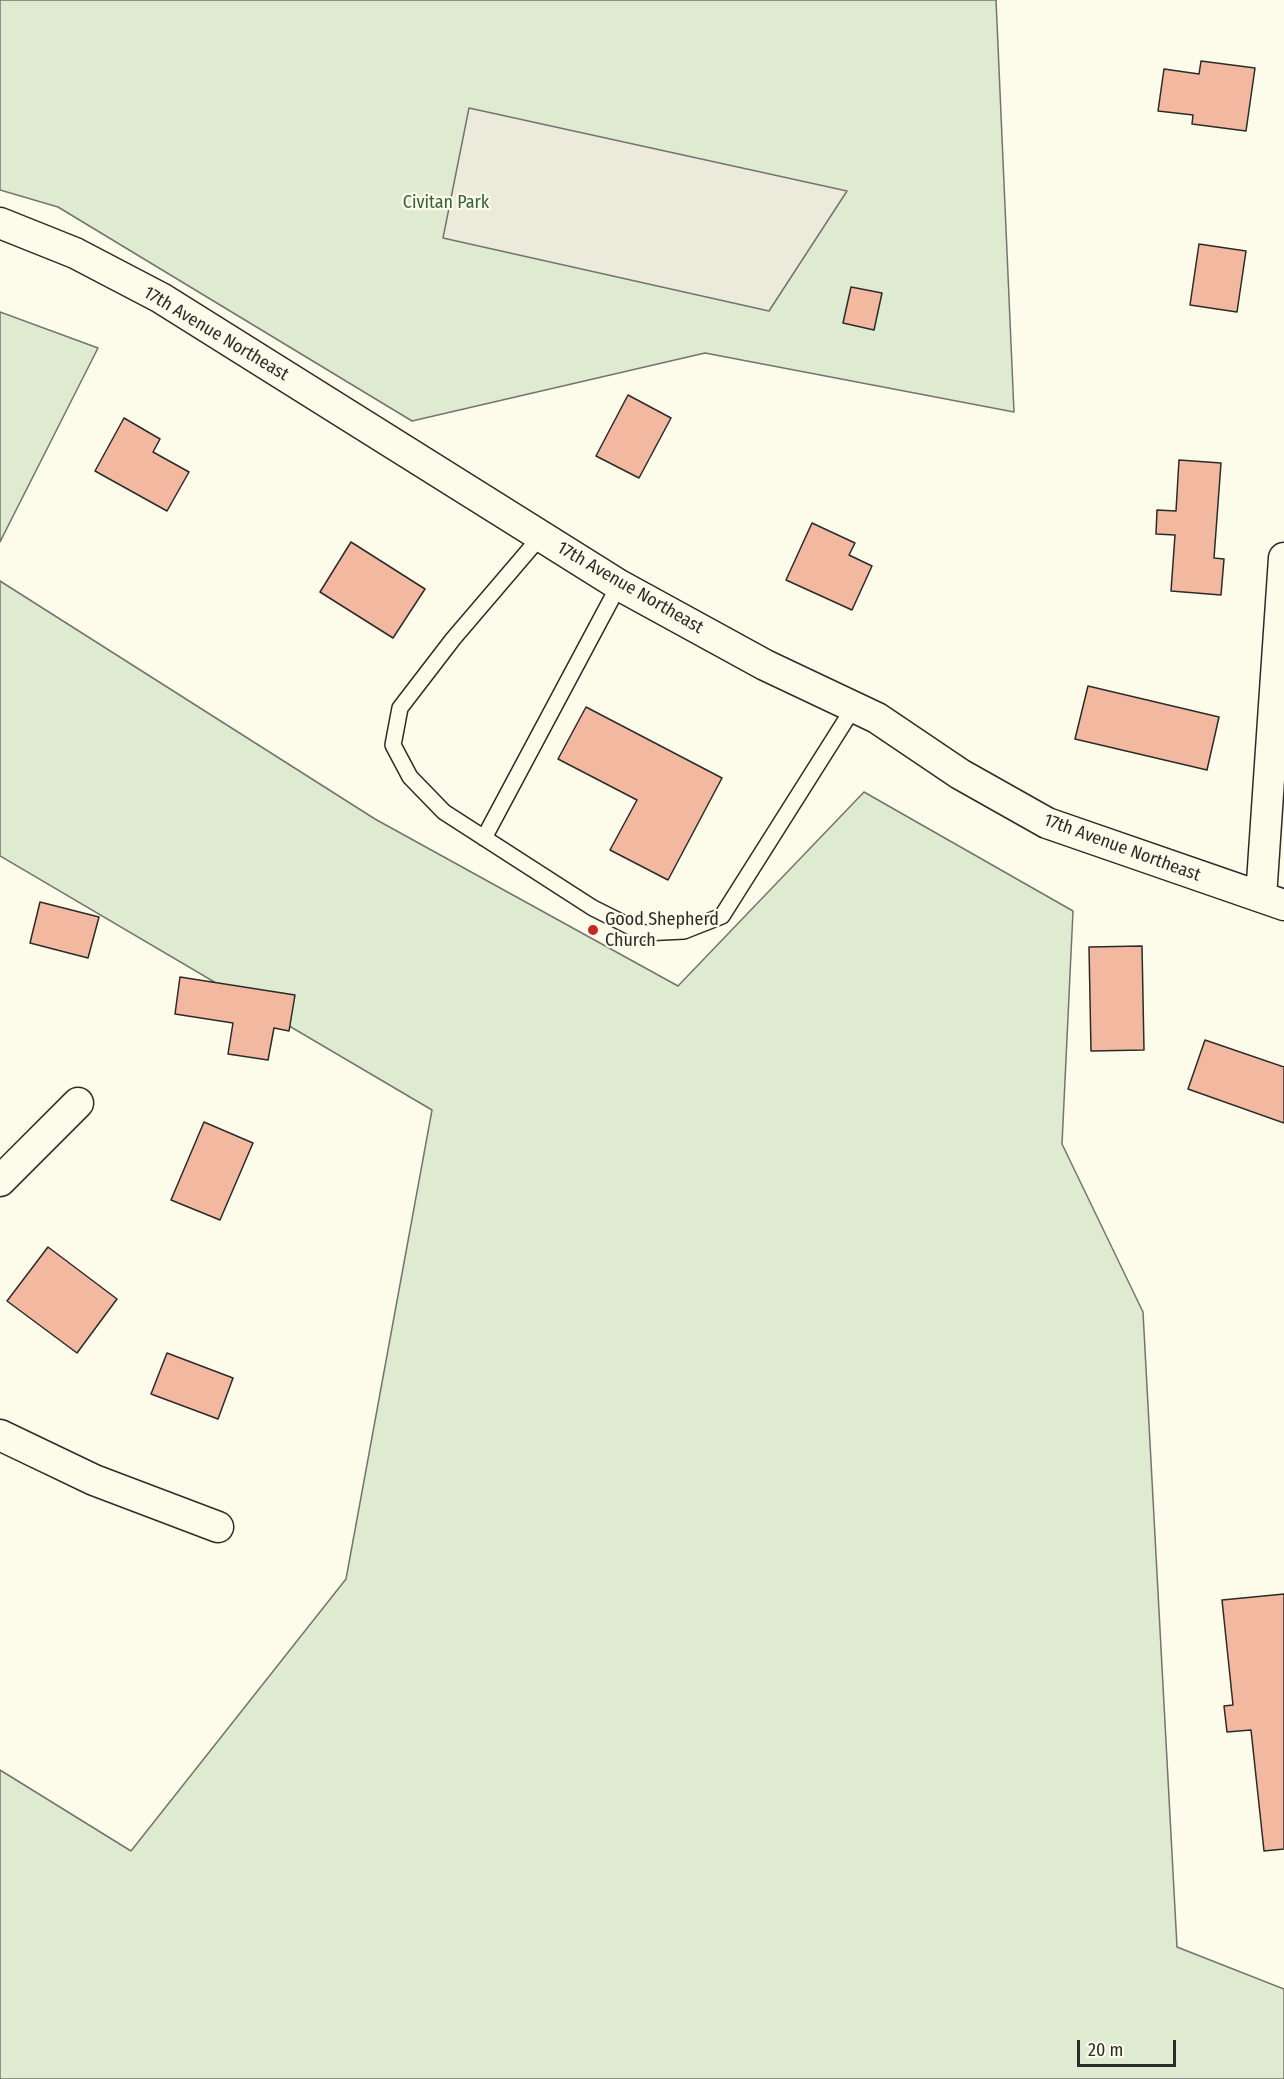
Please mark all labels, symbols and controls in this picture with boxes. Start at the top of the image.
park label: Civitan Park [403,192,489,214]
street label: 17th Avenue Northeast [140,282,292,386]
street label: 17th Avenue Northeast [553,537,707,639]
street label: 17th Avenue Northeast [1041,810,1203,886]
place label: Good Shepherd Church [605,909,719,952]
marker: Good Shepherd Church [586,923,600,937]
scale bar [1080,2028,1179,2066]
text: 20 m [1088,2039,1123,2061]

